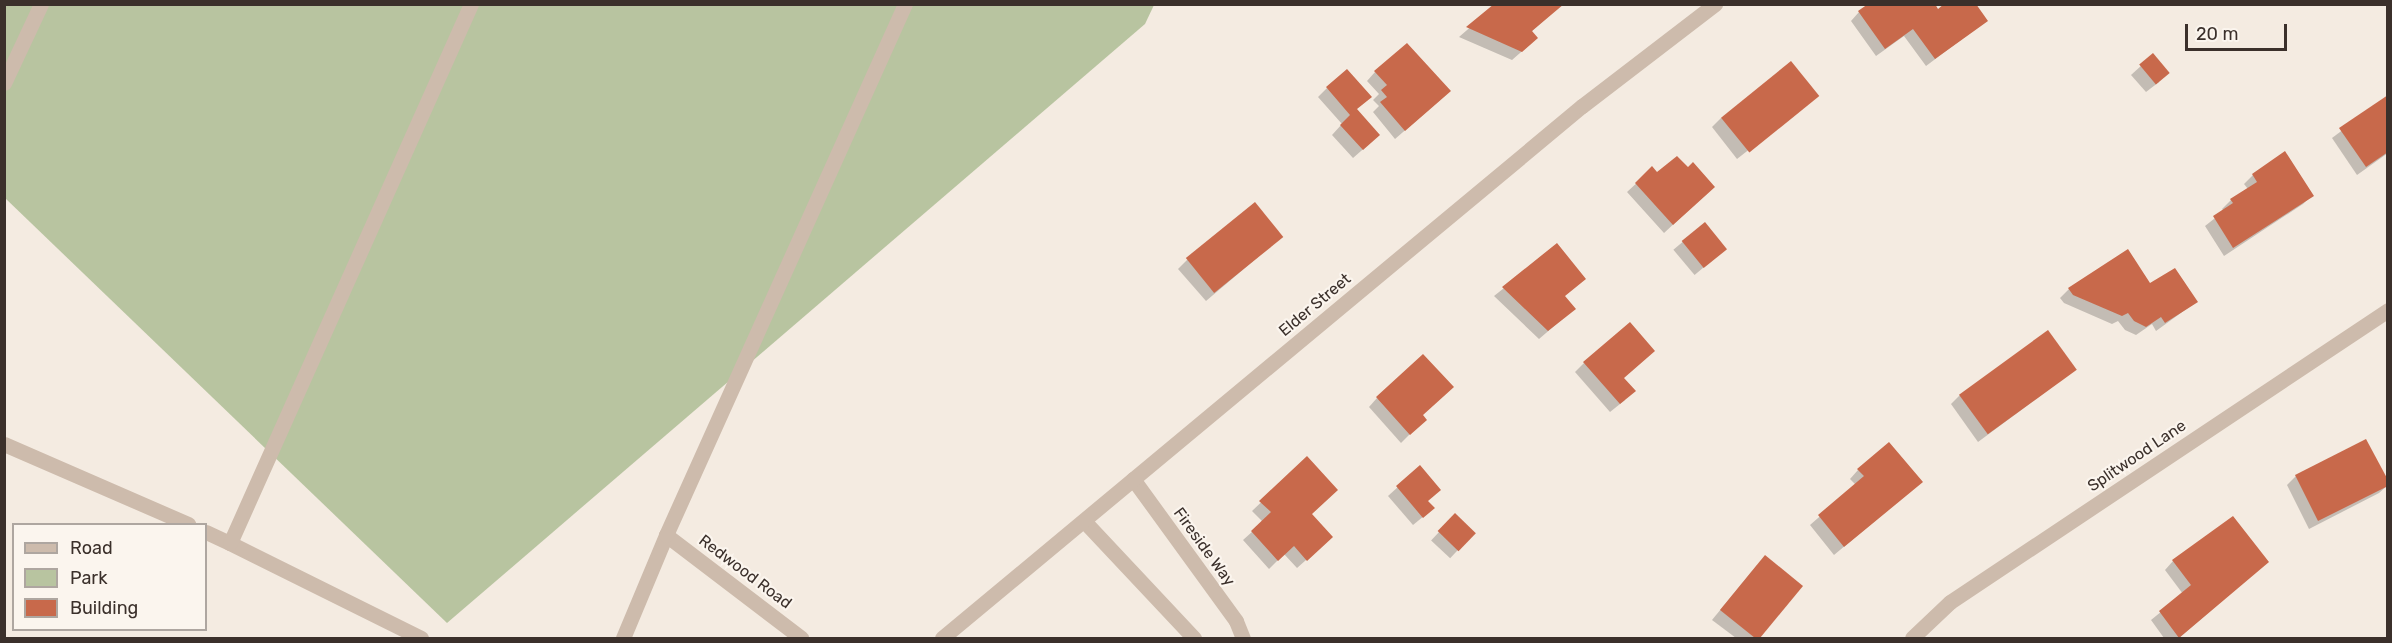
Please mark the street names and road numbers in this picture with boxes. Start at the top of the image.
street label: Elder Street [1275,269,1355,341]
street label: Splitwood Lane [2084,416,2190,496]
street label: Fireside Way [1169,504,1239,590]
street label: Redwood Road [695,531,795,613]

